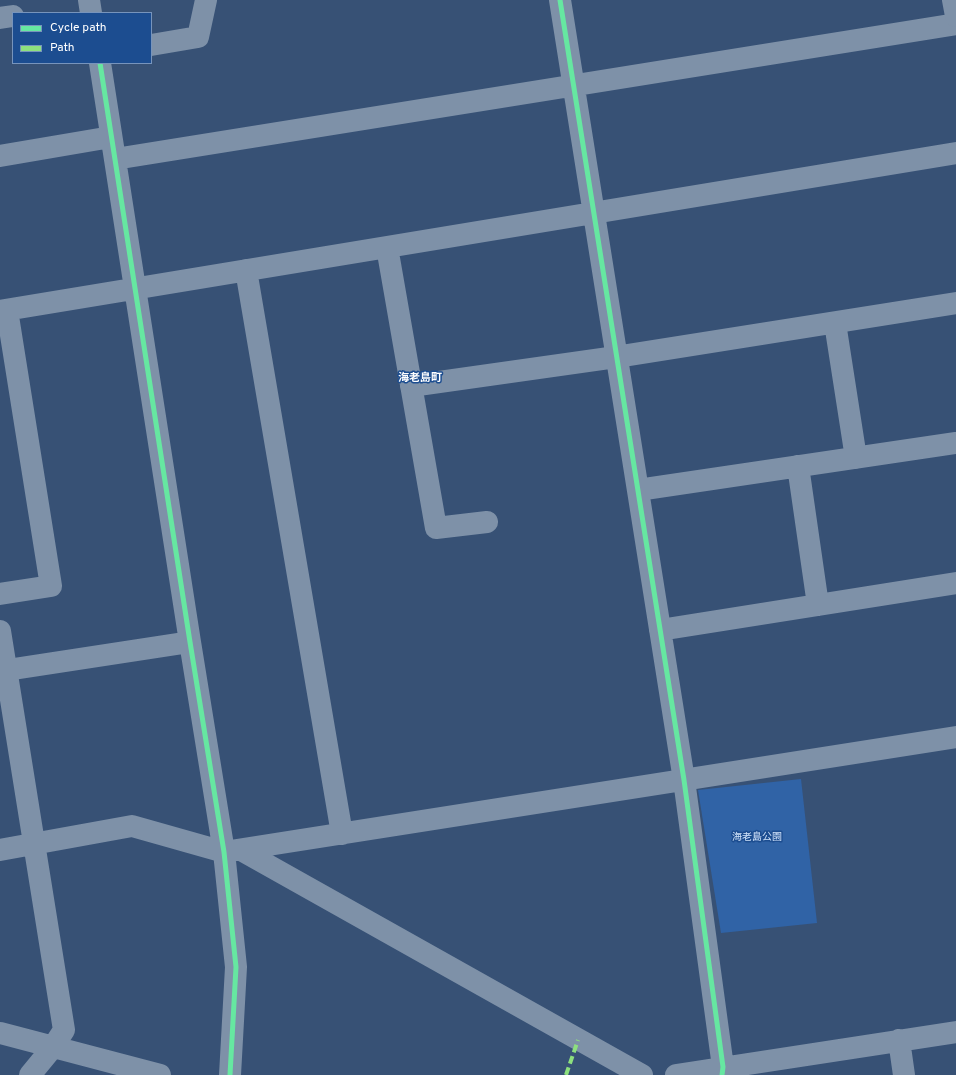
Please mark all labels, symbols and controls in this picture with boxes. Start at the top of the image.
legend [12,12,152,64]
text: Cycle path [50,20,107,36]
text: Path [50,40,75,56]
district label: 海老島町 [398,372,442,386]
park label: 海老島公園 [732,832,782,844]

